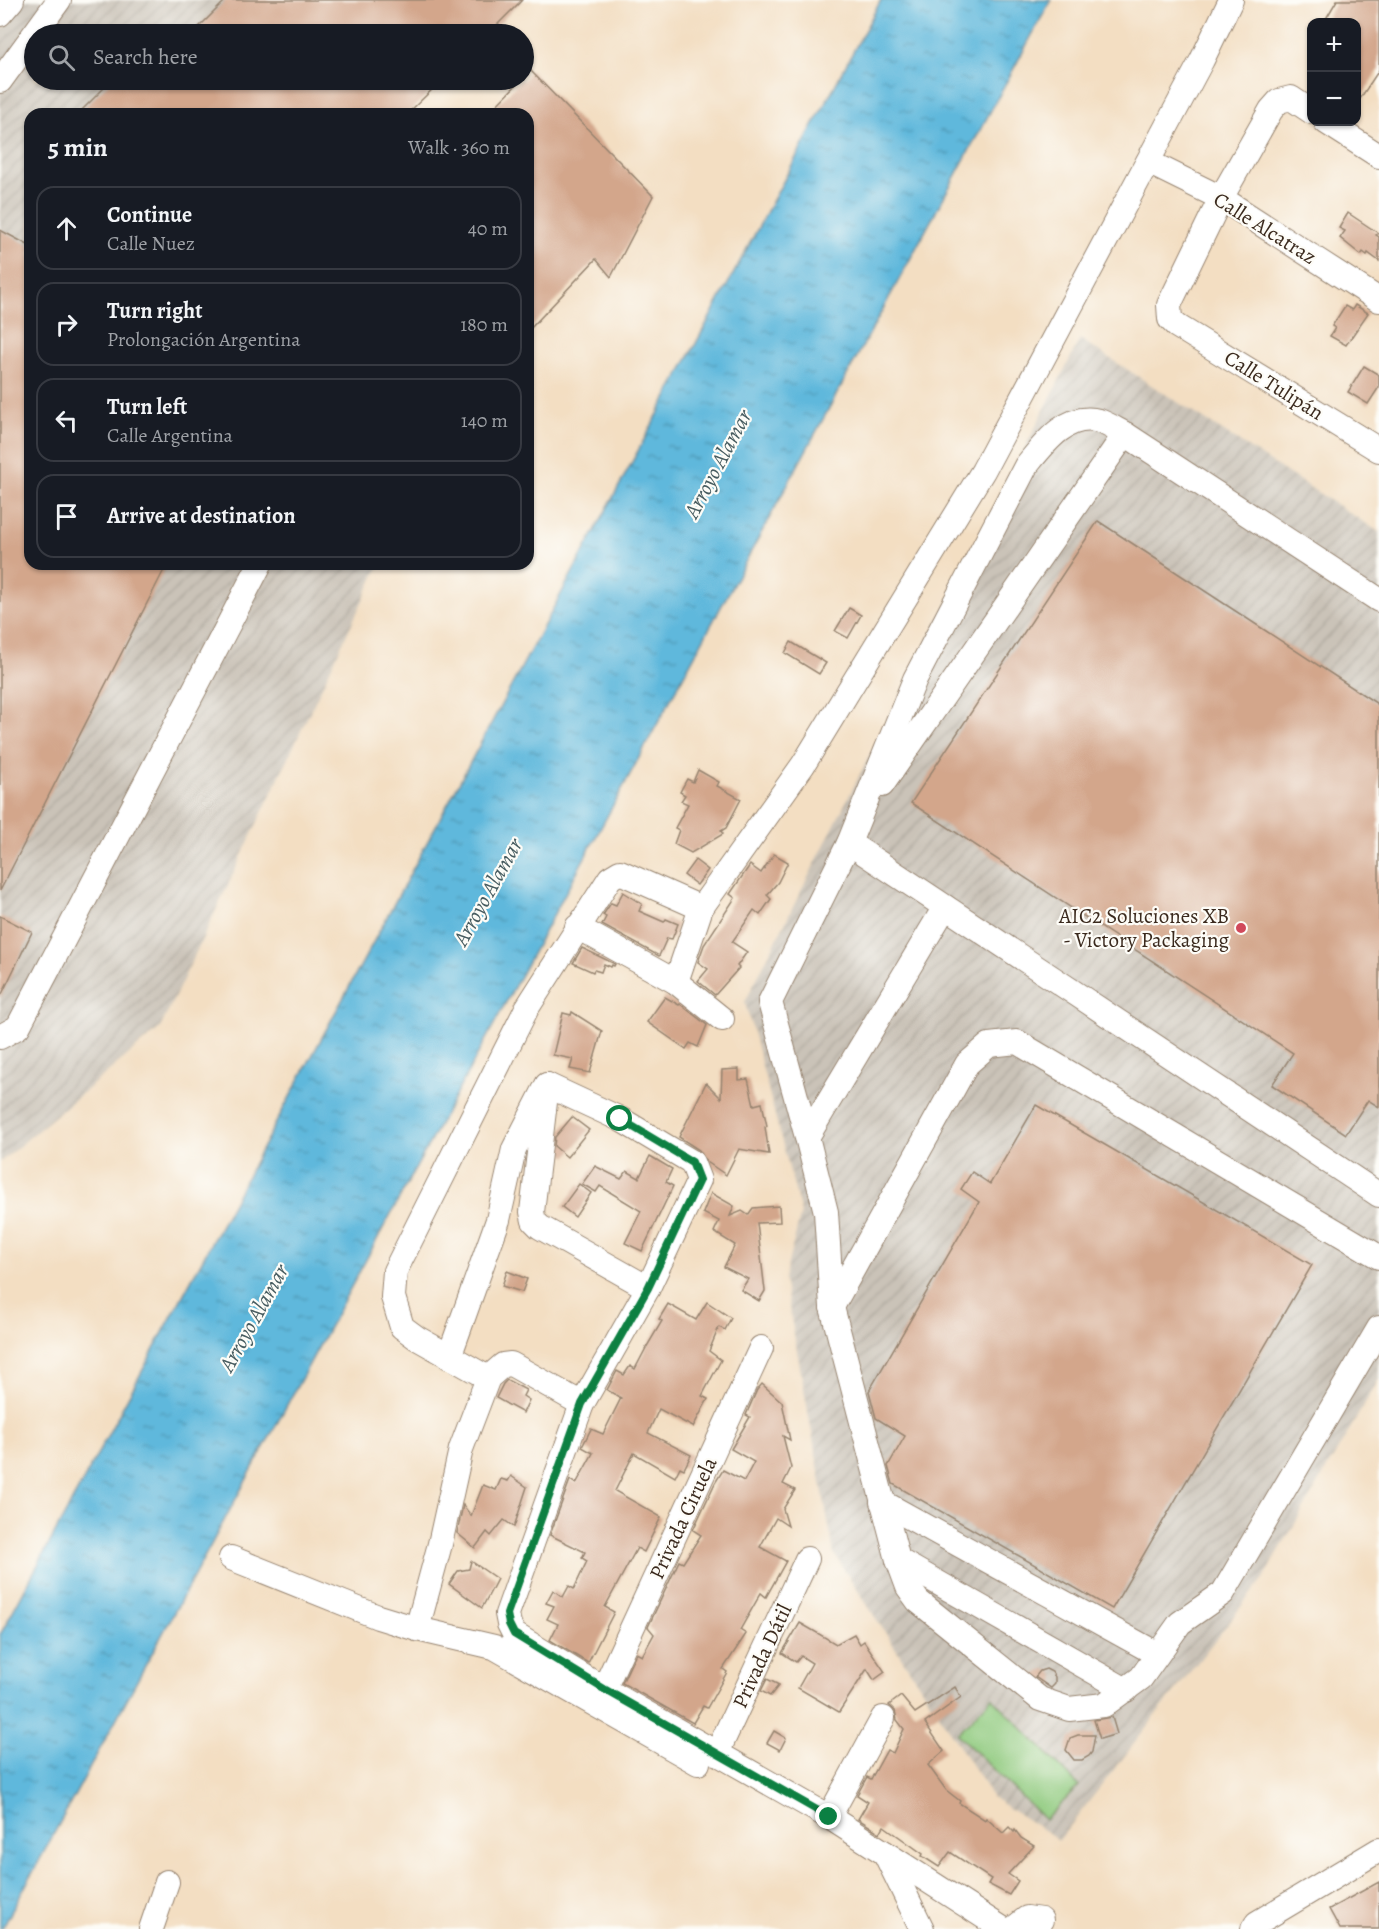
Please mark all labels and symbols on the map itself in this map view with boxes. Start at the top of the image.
street label: Calle Alcatraz [1208,185,1322,271]
street label: Calle Tulipán [1219,343,1329,427]
water label: Arroyo Alamar [676,403,760,524]
water label: Arroyo Alamar [446,832,531,952]
place label: AIC2 Soluciones XB - Victory Packaging [1058,902,1229,954]
marker: AIC2 Soluciones XB - Victory Packaging [1234,921,1248,935]
route start [606,1105,632,1131]
water label: Arroyo Alamar [212,1258,297,1378]
street label: Privada Ciruela [642,1452,724,1584]
street label: Privada Dátil [726,1599,798,1713]
route end [815,1803,841,1829]

